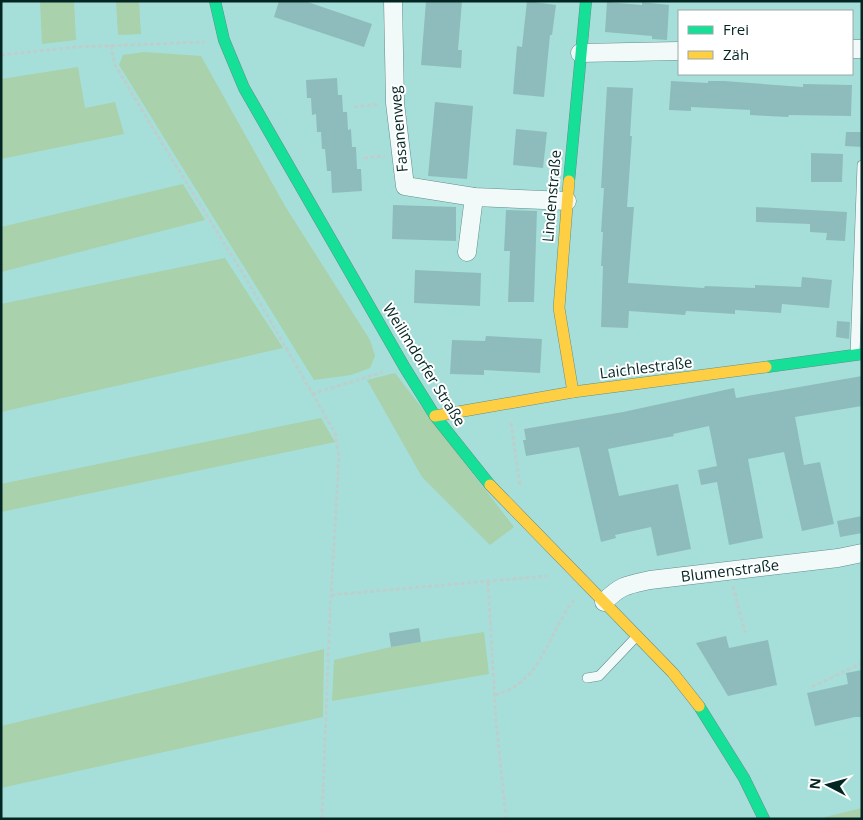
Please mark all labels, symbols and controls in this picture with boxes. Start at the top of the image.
legend [678,10,853,75]
text: Frei [723,19,749,39]
text: Zäh [723,44,749,64]
street label: Fasanenweg [384,85,412,173]
street label: Lindenstraße [537,149,565,243]
street label: Weilimdorfer Straße [379,299,471,430]
street label: Laichlestraße [598,351,693,383]
street label: Blumenstraße [680,554,780,586]
north arrow [803,760,853,810]
text: N [805,777,825,790]

